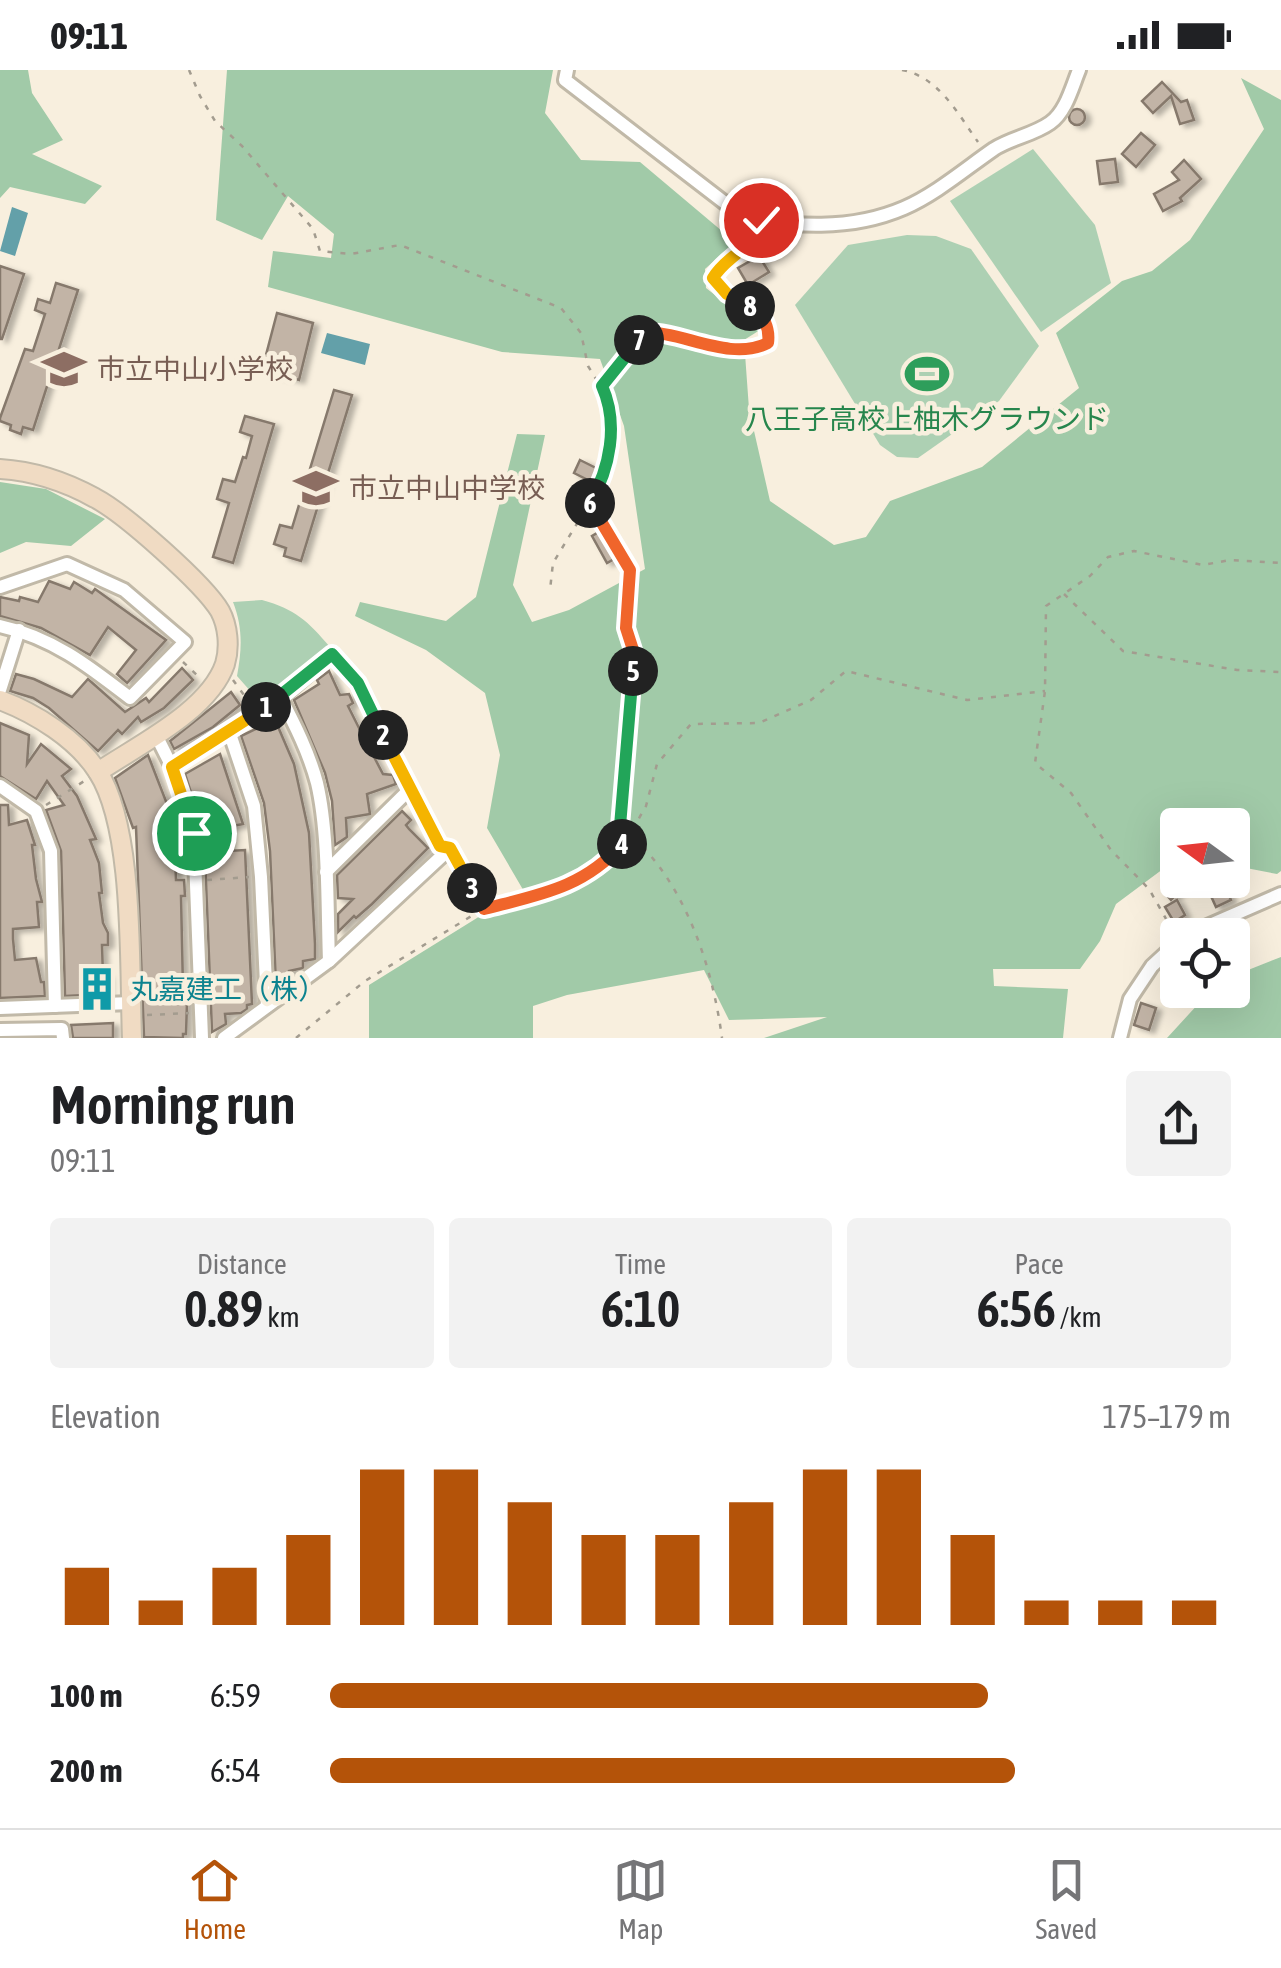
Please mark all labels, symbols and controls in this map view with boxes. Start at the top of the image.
text: 09:11 [50,14,128,57]
pin [719,178,804,263]
icon: check [734,193,789,248]
pin: 8 [725,281,775,331]
text: 8 [743,290,757,322]
pin: 7 [614,315,664,365]
text: 7 [632,324,646,356]
school or university icon: 市立中山小学校 [40,345,88,393]
sports icon: 八王子高校上柚木グラウンド [903,350,951,398]
place label: 市立中山小学校 [97,353,293,385]
place label: 八王子高校上柚木グラウンド [745,403,1109,435]
school or university icon: 市立中山中学校 [292,464,340,512]
place label: 市立中山中学校 [349,472,545,504]
pin: 6 [565,478,615,528]
text: 6 [583,487,597,519]
pin: 5 [608,646,658,696]
text: 5 [626,655,640,687]
pin: 1 [241,682,291,732]
text: 1 [259,691,273,723]
pin: 2 [358,710,408,760]
text: 2 [376,719,390,751]
pin [152,791,237,876]
icon: arrive [167,806,222,861]
north arrow [1160,808,1250,898]
map controls [1160,808,1250,1008]
pin: 4 [597,819,647,869]
text: 4 [615,828,629,860]
pin: 3 [447,863,497,913]
text: 3 [465,872,479,904]
button: locate [1160,918,1250,1008]
building icon: 丸嘉建工（株） [73,965,121,1013]
place label: 丸嘉建工（株） [130,973,326,1005]
button: share [1126,1071,1231,1176]
text: Morning run [50,1073,296,1136]
text: 09:11 [50,1142,116,1179]
text: Distance [197,1248,287,1280]
text: Time [615,1248,666,1280]
text: Pace [1015,1248,1064,1280]
text: 0.89 [184,1280,263,1338]
text: 6:10 [601,1280,680,1338]
text: 6:56 [977,1280,1056,1338]
text: km [263,1301,300,1333]
text: /km [1056,1301,1102,1333]
text: Elevation [50,1398,161,1435]
text: 175–179 m [1102,1398,1231,1435]
text: 100 m [50,1677,123,1714]
text: 6:59 [210,1677,261,1714]
text: 200 m [50,1752,123,1789]
text: 6:54 [210,1752,261,1789]
tab: Home [184,1853,246,1945]
tab: Map [613,1853,668,1945]
tab: Saved [1035,1853,1097,1945]

